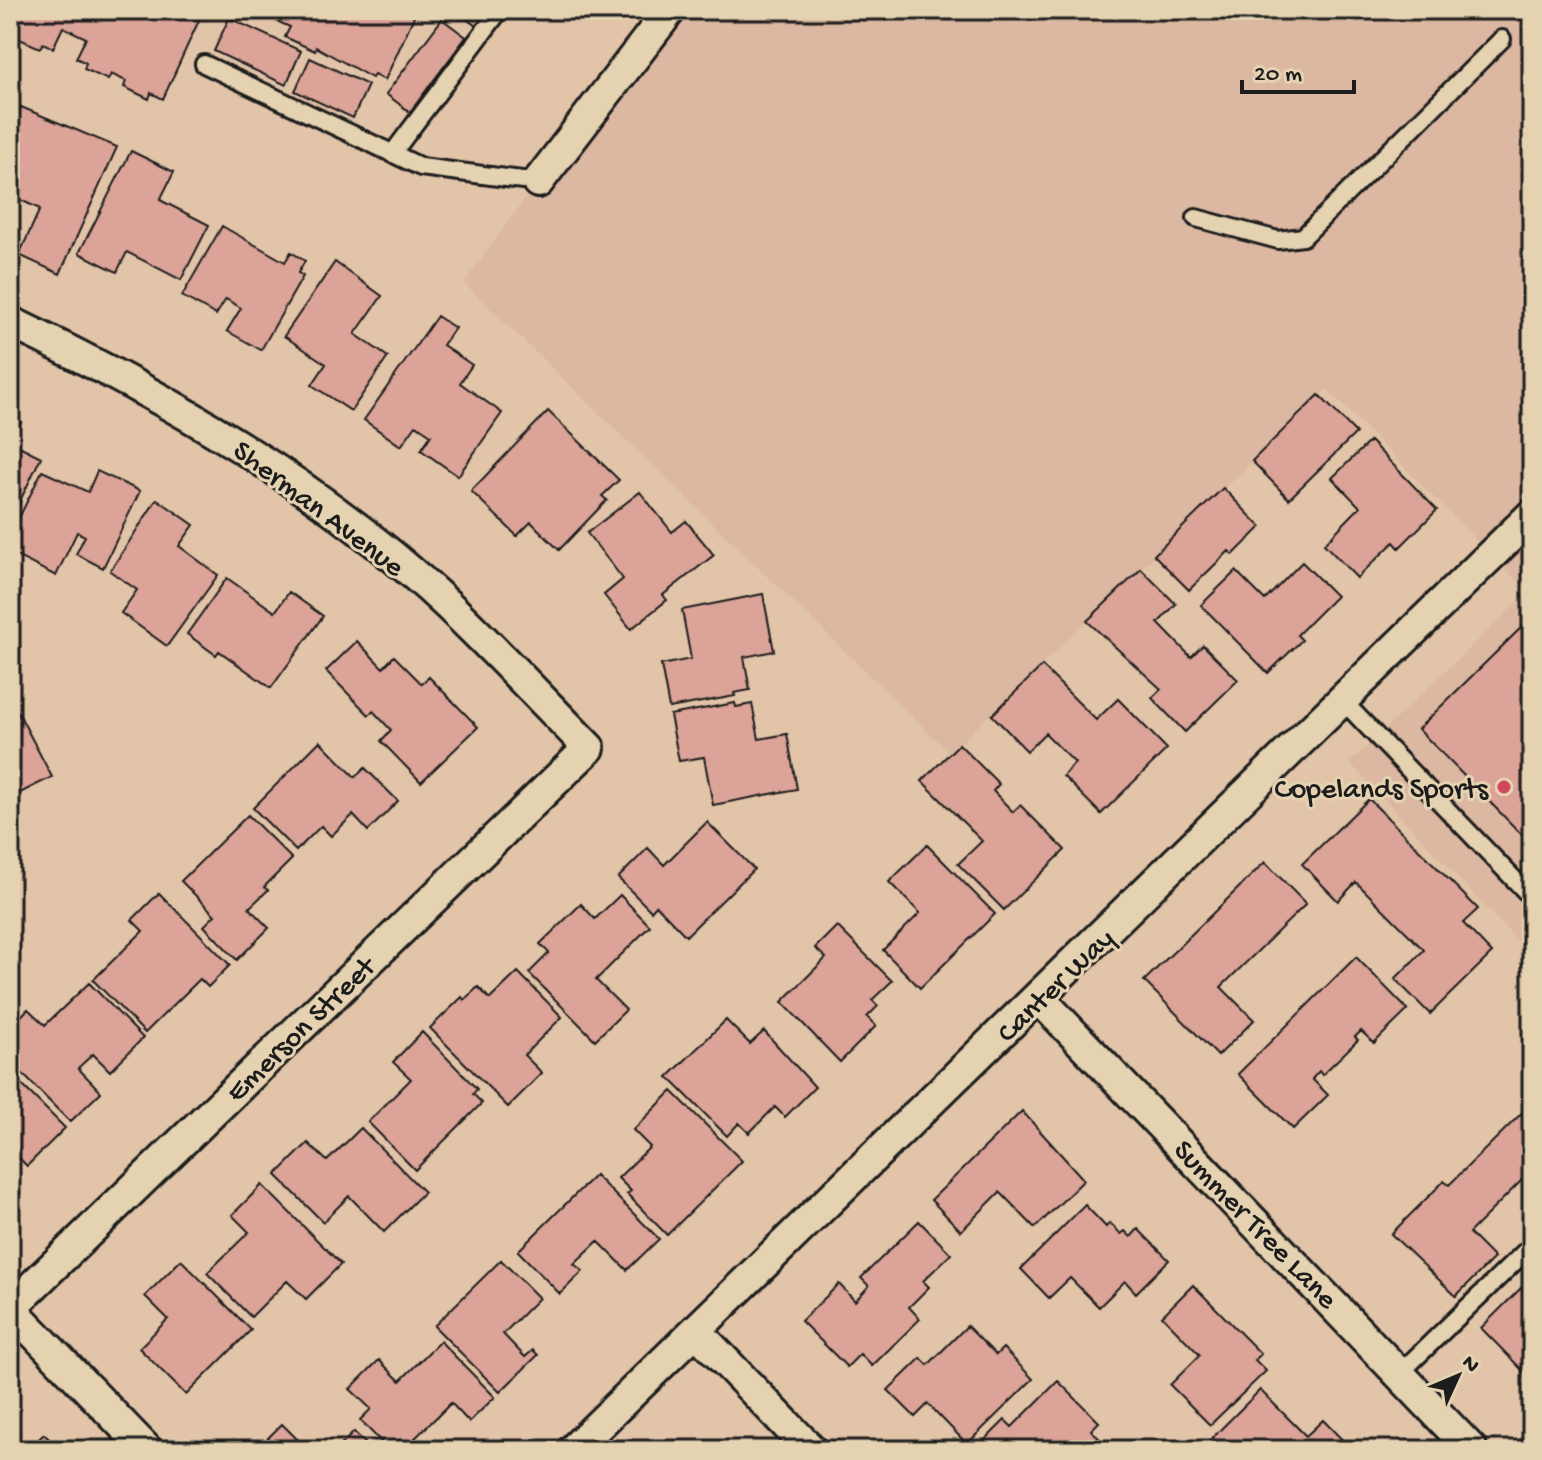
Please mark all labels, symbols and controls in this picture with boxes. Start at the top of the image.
scale bar [1242,44,1354,94]
text: 20 m [1254,61,1302,90]
street label: Sherman Avenue [225,435,410,587]
place label: Copelands Sports [1275,774,1489,809]
marker: Copelands Sports [1495,778,1513,796]
street label: Canter Way [991,923,1123,1052]
street label: Emerson Street [220,949,386,1111]
street label: Summer Tree Lane [1164,1134,1344,1318]
north arrow [1418,1336,1498,1416]
text: N [1455,1351,1484,1379]

